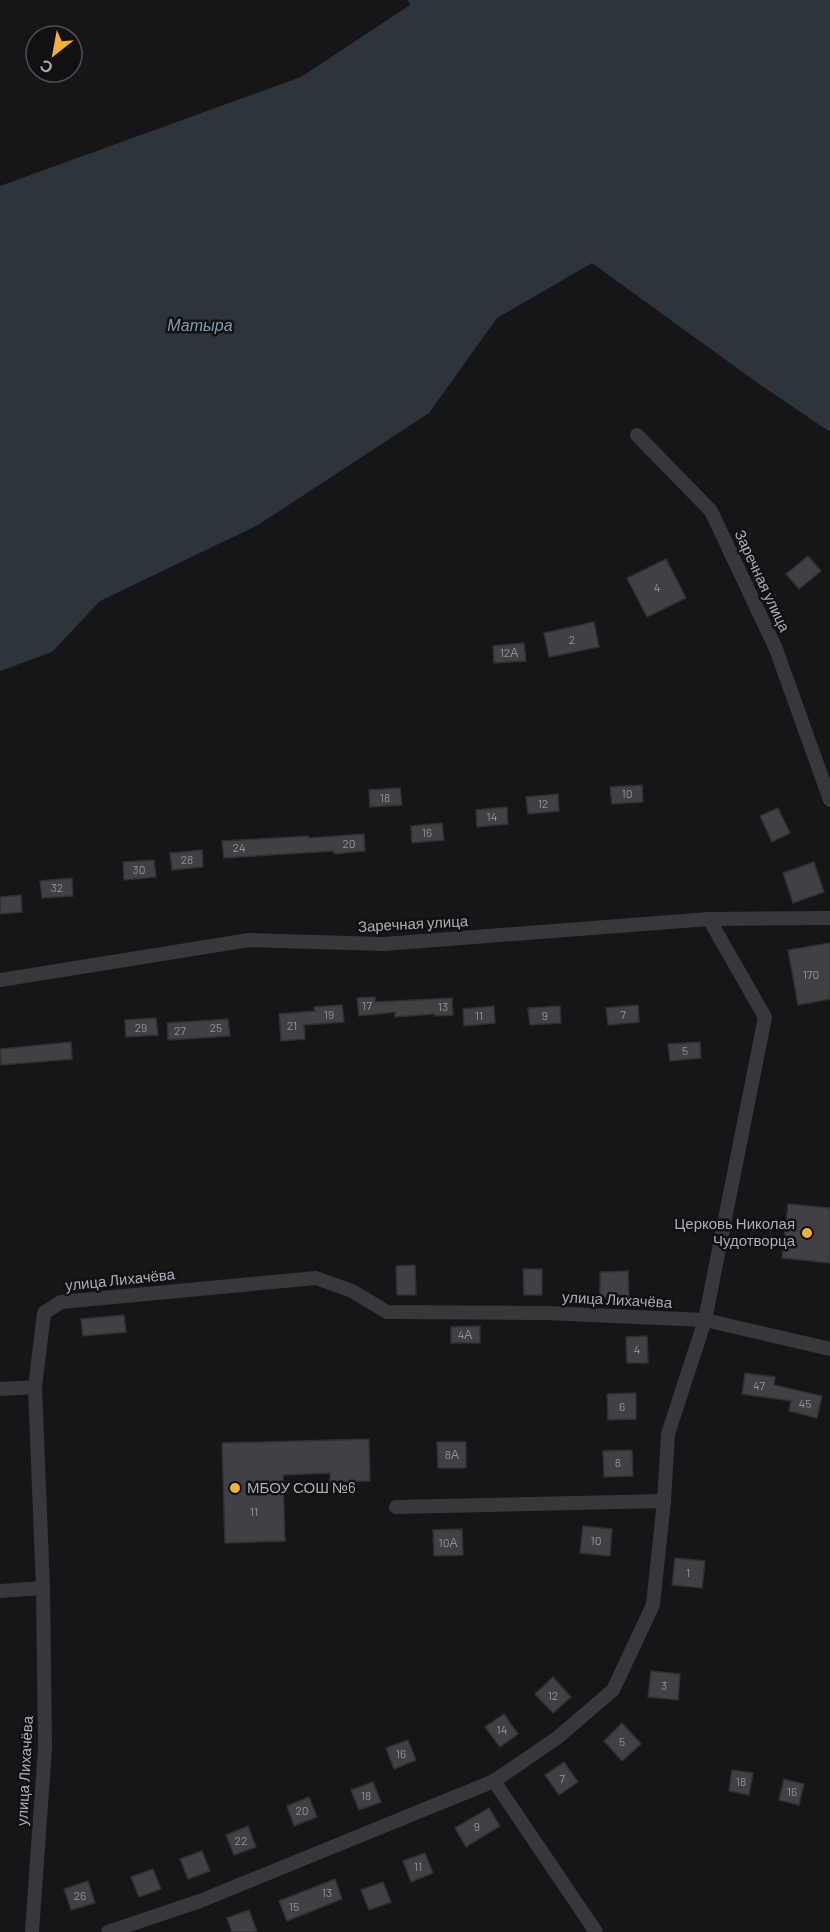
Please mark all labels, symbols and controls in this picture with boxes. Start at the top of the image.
north arrow [24,24,84,84]
text: С [36,56,56,78]
water label: Матыра [167,315,233,334]
street label: Заречная улица [731,527,795,635]
house number: 4 [654,580,660,594]
house number: 2 [569,632,575,646]
house number: 12А [500,645,518,659]
house number: 10 [622,786,632,800]
house number: 18 [380,790,390,804]
house number: 12 [538,796,548,810]
house number: 14 [487,809,497,823]
house number: 16 [422,825,432,839]
house number: 20 [342,836,356,850]
house number: 24 [232,840,246,854]
house number: 28 [181,852,193,866]
house number: 30 [133,862,145,876]
house number: 32 [51,880,63,894]
street label: Заречная улица [357,911,469,935]
house number: 170 [803,967,819,981]
house number: 17 [362,998,372,1012]
house number: 13 [438,999,448,1013]
house number: 19 [324,1007,334,1021]
house number: 7 [620,1007,626,1021]
house number: 11 [475,1008,483,1022]
house number: 9 [542,1008,548,1022]
house number: 21 [287,1018,297,1032]
house number: 29 [135,1020,147,1034]
house number: 25 [210,1020,222,1034]
house number: 27 [174,1023,186,1037]
house number: 5 [682,1043,688,1057]
place label: Церковь Николая Чудотворца [674,1214,796,1249]
marker: Церковь Николая Чудотворца [800,1226,814,1240]
street label: улица Лихачёва [64,1264,176,1294]
street label: улица Лихачёва [562,1287,673,1311]
house number: 4А [458,1327,472,1341]
house number: 4 [634,1342,640,1356]
house number: 47 [753,1378,765,1392]
house number: 45 [799,1396,811,1410]
house number: 6 [619,1399,625,1413]
house number: 8А [445,1447,459,1461]
house number: 8 [615,1455,621,1469]
place label: МБОУ СОШ №6 [247,1478,356,1496]
marker: МБОУ СОШ №6 [228,1481,242,1495]
house number: 11 [250,1504,258,1518]
house number: 10 [591,1533,601,1547]
house number: 10А [439,1535,457,1549]
house number: 1 [686,1565,690,1579]
house number: 3 [661,1678,667,1692]
house number: 12 [548,1688,558,1702]
street label: улица Лихачёва [12,1715,36,1826]
house number: 14 [497,1722,507,1736]
house number: 5 [619,1734,625,1748]
house number: 16 [396,1746,406,1760]
house number: 7 [559,1771,565,1785]
house number: 18 [736,1774,746,1788]
house number: 16 [787,1784,797,1798]
house number: 18 [361,1788,371,1802]
house number: 20 [295,1803,309,1817]
house number: 9 [474,1819,480,1833]
house number: 22 [235,1833,247,1847]
house number: 11 [414,1859,422,1873]
house number: 13 [322,1885,332,1899]
house number: 26 [74,1888,86,1902]
house number: 15 [289,1899,299,1913]

